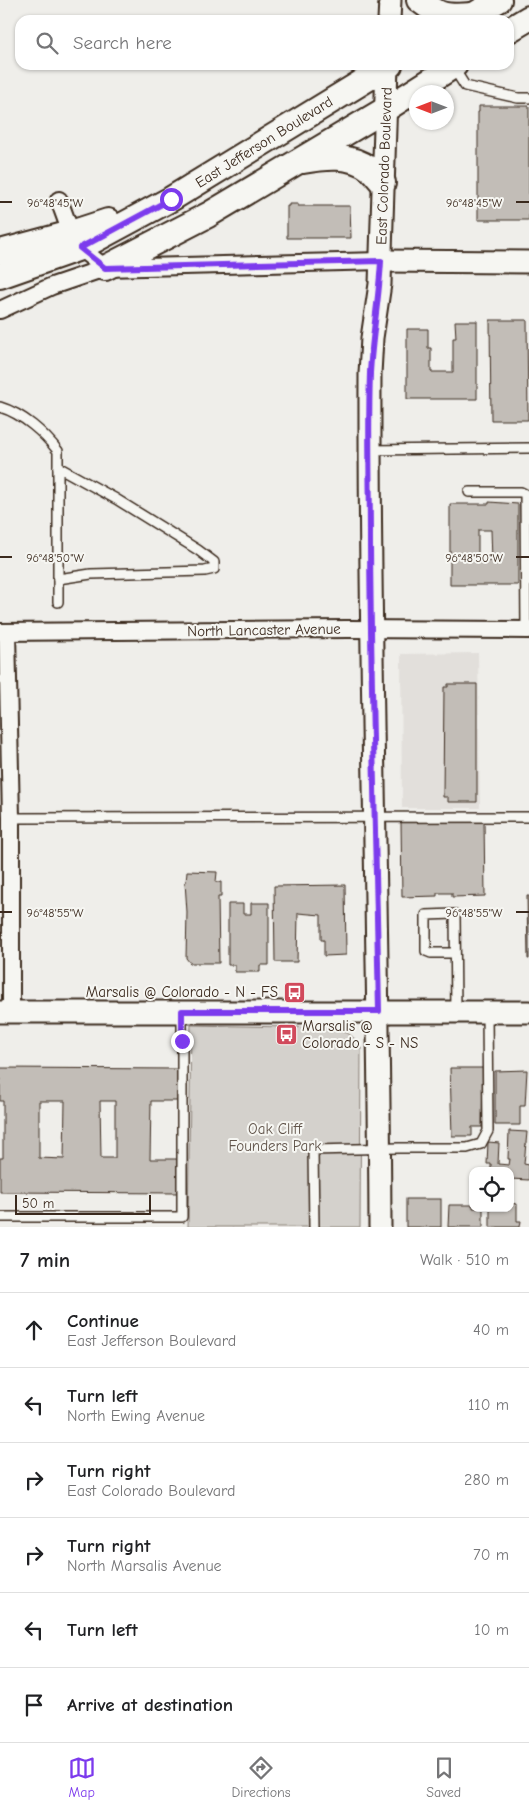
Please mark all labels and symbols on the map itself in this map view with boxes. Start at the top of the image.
north arrow [409,85,454,130]
street label: East Colorado Boulevard [372,87,396,245]
street label: East Jefferson Boulevard [192,92,336,192]
route start [160,188,183,211]
text: 96°48'45"W [27,196,84,210]
text: 96°48'45"W [446,196,503,210]
text: 96°48'50"W [26,551,84,565]
text: 96°48'50"W [445,551,503,565]
street label: North Lancaster Avenue [187,620,341,640]
text: 96°48'55"W [27,906,84,920]
text: 96°48'55"W [446,906,503,920]
bus stop icon: Marsalis @ Colorado - N - FS [282,980,306,1004]
place label: Marsalis @ Colorado - N - FS [86,983,278,1001]
place label: Marsalis @ Colorado - S - NS [302,1017,418,1052]
bus stop icon: Marsalis @ Colorado - S - NS [274,1023,298,1047]
route end [171,1030,194,1053]
park label: Oak Cliff Founders Park [228,1120,322,1155]
scale bar [15,1192,151,1215]

